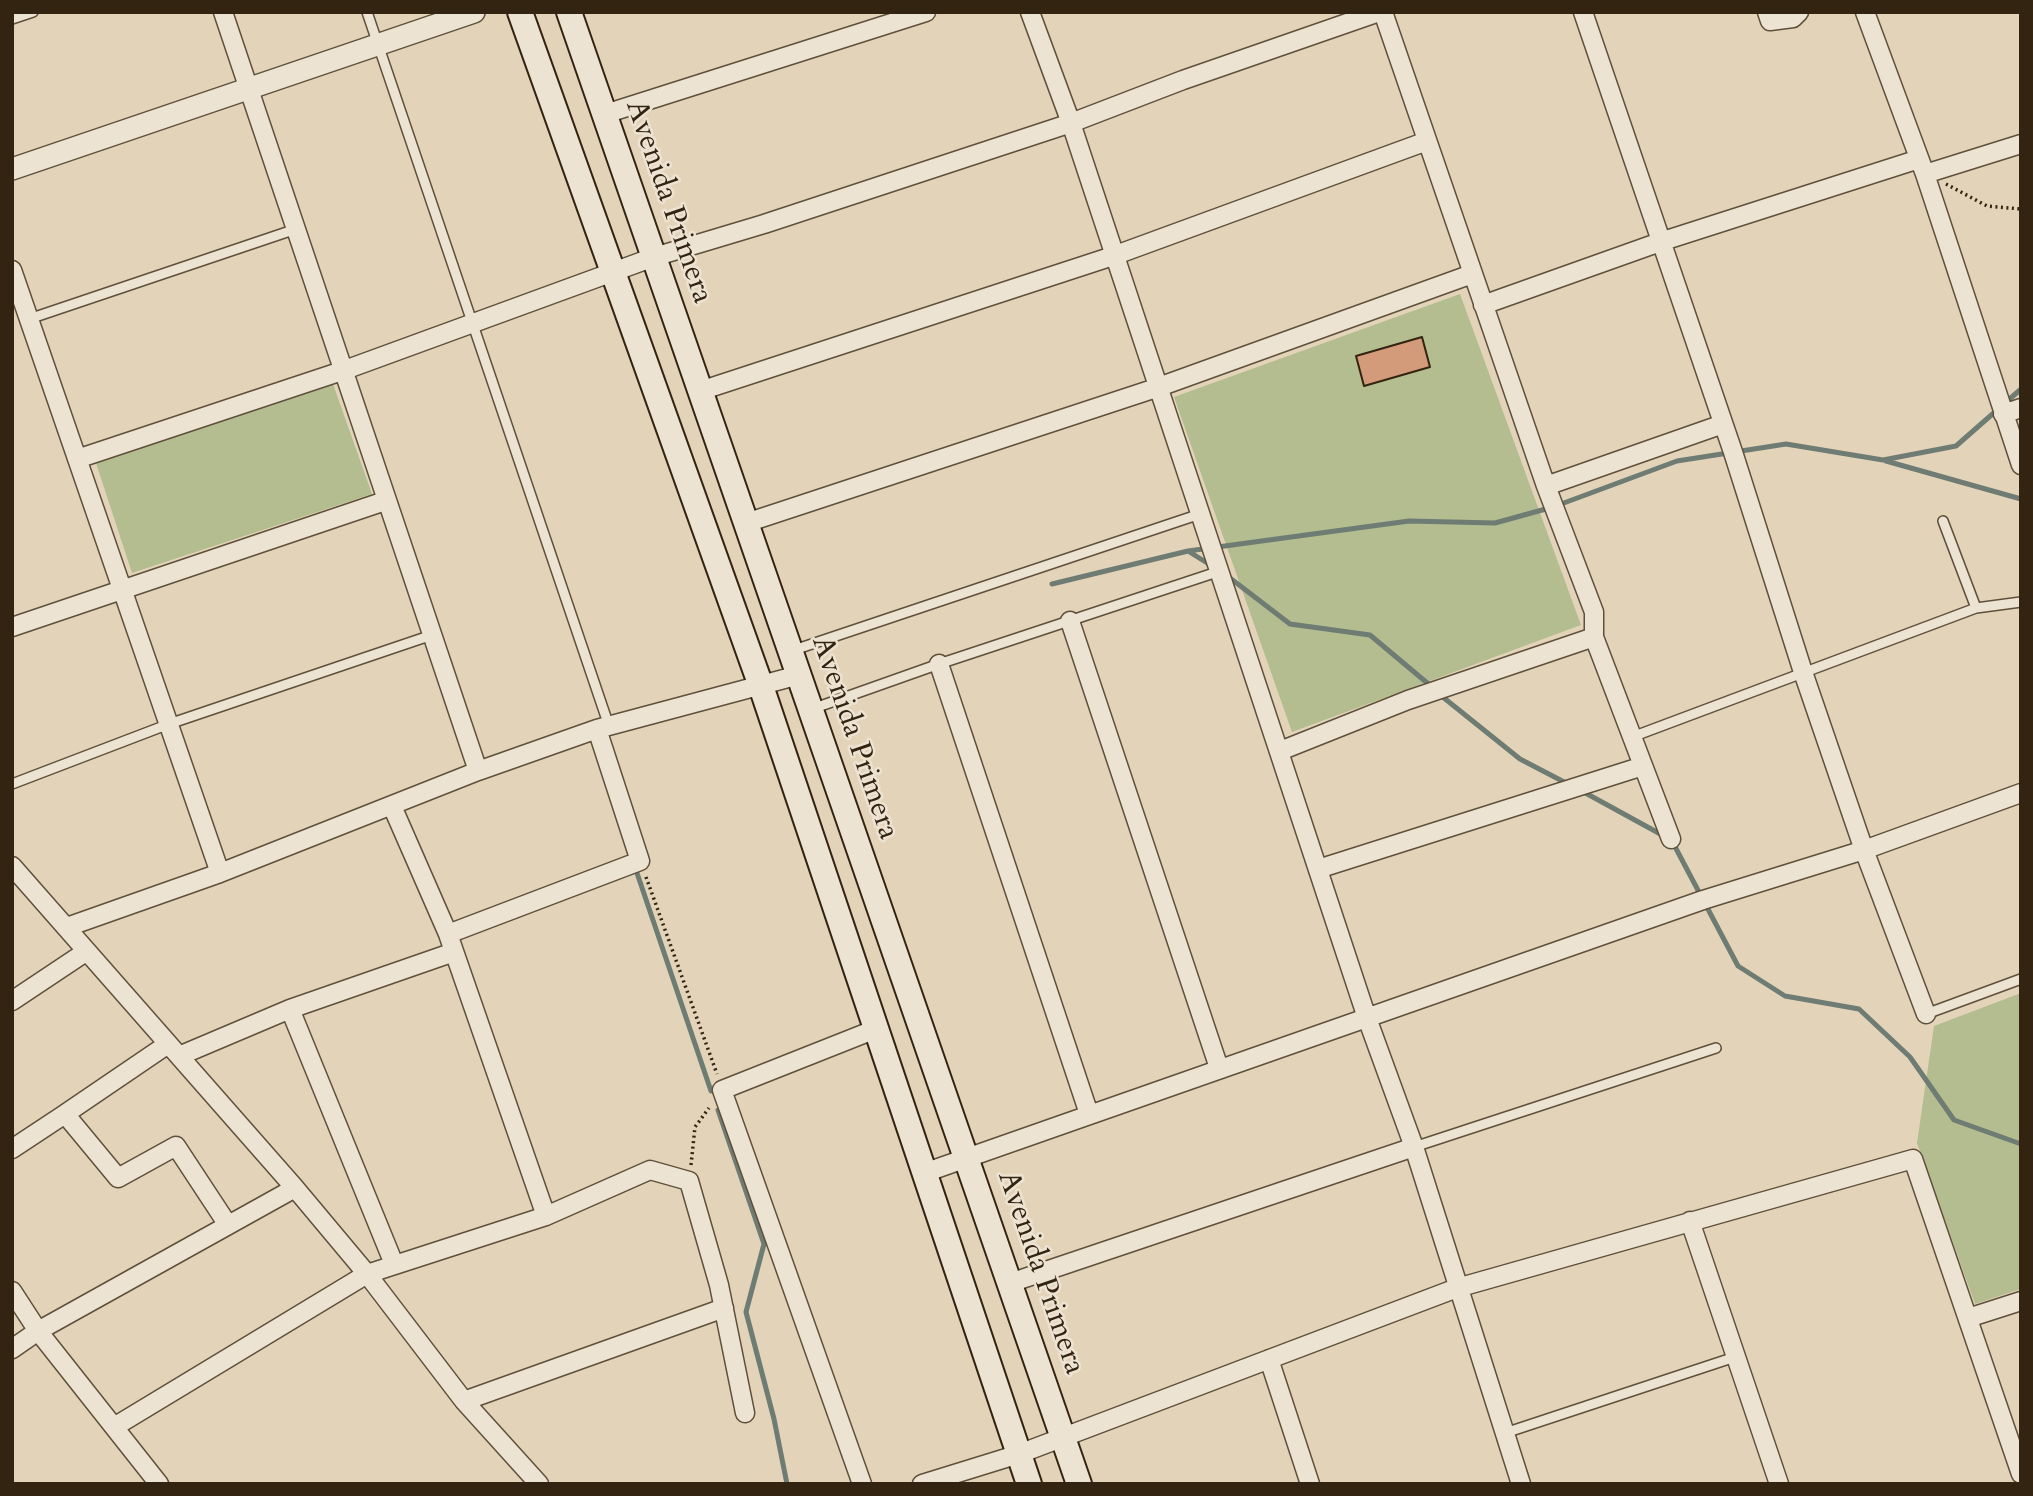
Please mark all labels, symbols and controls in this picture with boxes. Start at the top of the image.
street label: Avenida Primera [616,96,720,308]
street label: Avenida Primera [802,632,906,844]
street label: Avenida Primera [988,1167,1092,1379]

